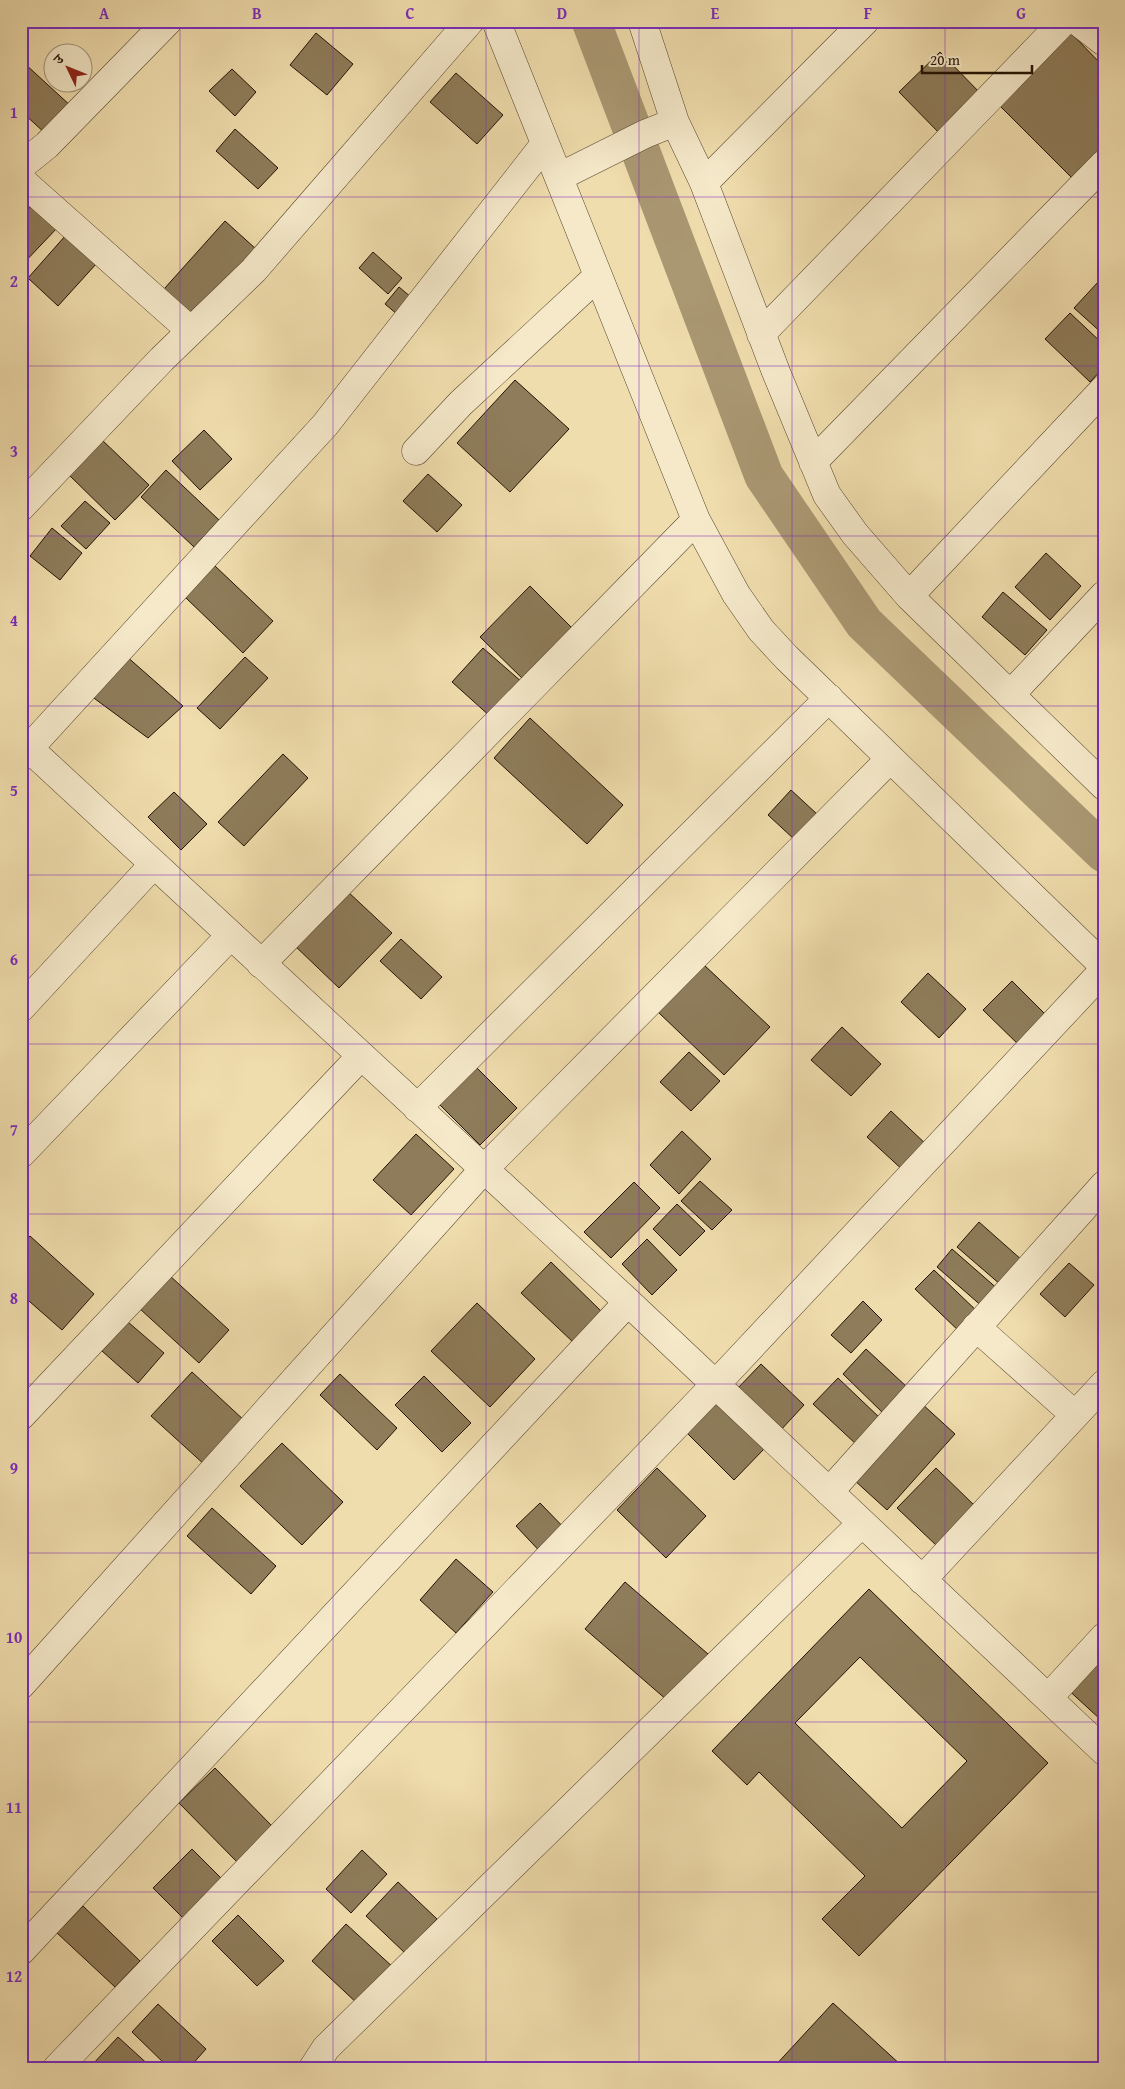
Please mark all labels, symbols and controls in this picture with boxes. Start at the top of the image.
text: A [99,1,110,25]
text: B [252,1,262,25]
text: C [405,1,415,25]
text: D [557,1,567,25]
text: E [711,1,720,25]
text: F [864,1,872,25]
text: G [1016,1,1026,25]
north arrow [42,42,92,92]
scale bar [922,42,1032,74]
text: उ [48,49,69,69]
text: 20 m [930,49,961,70]
text: 1 [10,100,18,124]
text: 2 [10,269,18,293]
text: 3 [10,439,18,463]
text: 4 [10,608,18,632]
text: 5 [10,778,18,802]
text: 6 [10,947,18,971]
text: 7 [10,1117,18,1141]
text: 8 [10,1286,18,1310]
text: 9 [10,1456,18,1480]
text: 10 [6,1625,22,1649]
text: 11 [6,1795,22,1819]
text: 12 [6,1964,22,1988]

